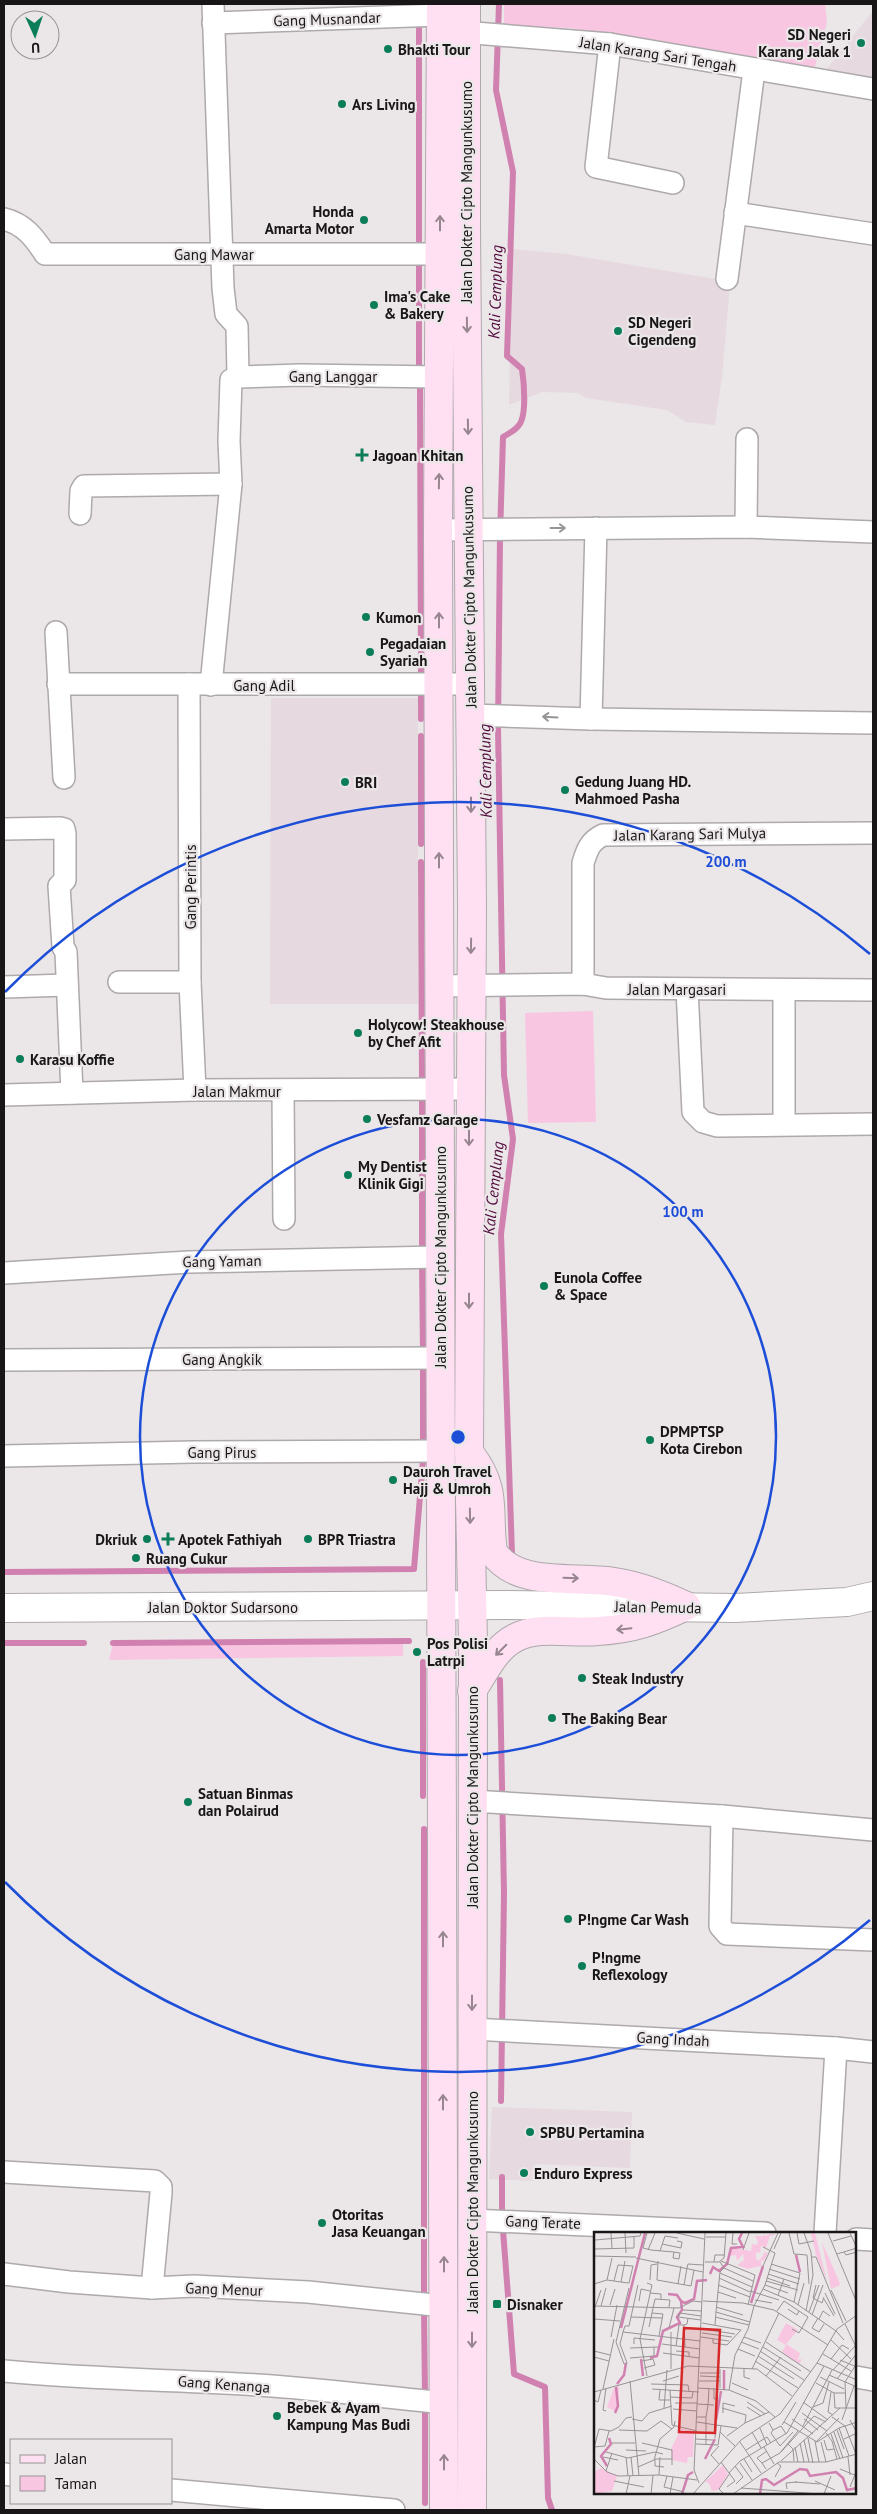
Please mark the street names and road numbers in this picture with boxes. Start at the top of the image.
street label: Gang Musnandar [273,8,381,30]
street label: Jalan Karang Sari Tengah [577,32,738,76]
street label: Jalan Dokter Cipto Mangunkusumo [457,81,476,304]
street label: Gang Mawar [174,245,254,264]
street label: Gang Langgar [289,367,377,386]
street label: Jalan Dokter Cipto Mangunkusumo [458,486,480,709]
street label: Gang Adil [233,676,295,695]
street label: Jalan Karang Sari Mulya [613,823,766,845]
street label: Gang Perintis [181,844,200,930]
street label: Jalan Margasari [627,980,726,999]
street label: Jalan Makmur [192,1082,281,1101]
street label: Jalan Dokter Cipto Mangunkusumo [431,1146,450,1369]
street label: Gang Yaman [182,1251,262,1271]
street label: Gang Angkik [182,1350,263,1369]
street label: Gang Pirus [188,1443,256,1462]
street label: Jalan Pemuda [613,1597,702,1617]
street label: Jalan Doktor Sudarsono [147,1598,298,1617]
street label: Jalan Dokter Cipto Mangunkusumo [463,1686,482,1909]
street label: Gang Indah [636,2028,710,2050]
street label: Jalan Dokter Cipto Mangunkusumo [463,2091,482,2314]
street label: Gang Terate [505,2211,581,2233]
street label: Gang Menur [185,2278,263,2300]
street label: Gang Kenanga [177,2371,271,2397]

